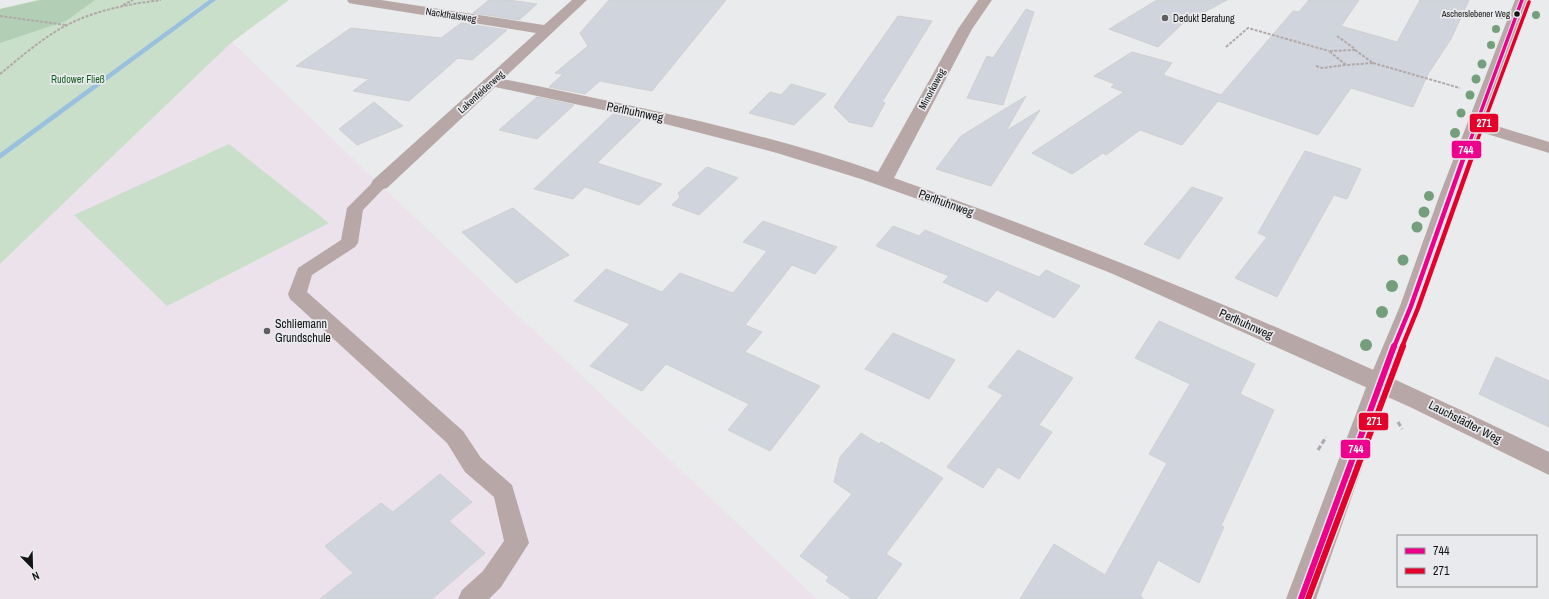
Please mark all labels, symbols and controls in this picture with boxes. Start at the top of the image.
street label: Nackthalsweg [425,5,478,25]
place label: Ascherslebener Weg [1441,8,1511,20]
marker: Ascherslebener Weg [1512,9,1522,19]
place label: Dedukt Beratung [1173,12,1235,25]
marker: Dedukt Beratung [1160,13,1170,23]
street label: Minorkaweg [916,66,948,112]
street label: Lakenfelderweg [455,68,507,116]
park label: Rudower Fließ [51,73,105,86]
street label: Perlhuhnweg [605,98,665,126]
line badge: 271 [1469,113,1499,133]
text: 271 [1476,116,1492,130]
line badge: 744 [1451,140,1482,159]
text: 744 [1458,143,1474,157]
street label: Perlhuhnweg [916,186,976,221]
street label: Perlhuhnweg [1217,305,1276,343]
place label: Schliemann Grundschule [275,316,331,346]
marker: Schliemann Grundschule [262,326,272,336]
street label: Lauchstädter Weg [1426,397,1505,447]
line badge: 271 [1358,412,1389,431]
text: 271 [1366,414,1382,428]
line badge: 744 [1340,439,1371,459]
text: 744 [1348,442,1364,456]
legend [1397,535,1537,587]
text: 744 [1433,543,1450,559]
north arrow [12,547,52,587]
text: 271 [1433,563,1450,579]
text: N [30,568,42,584]

